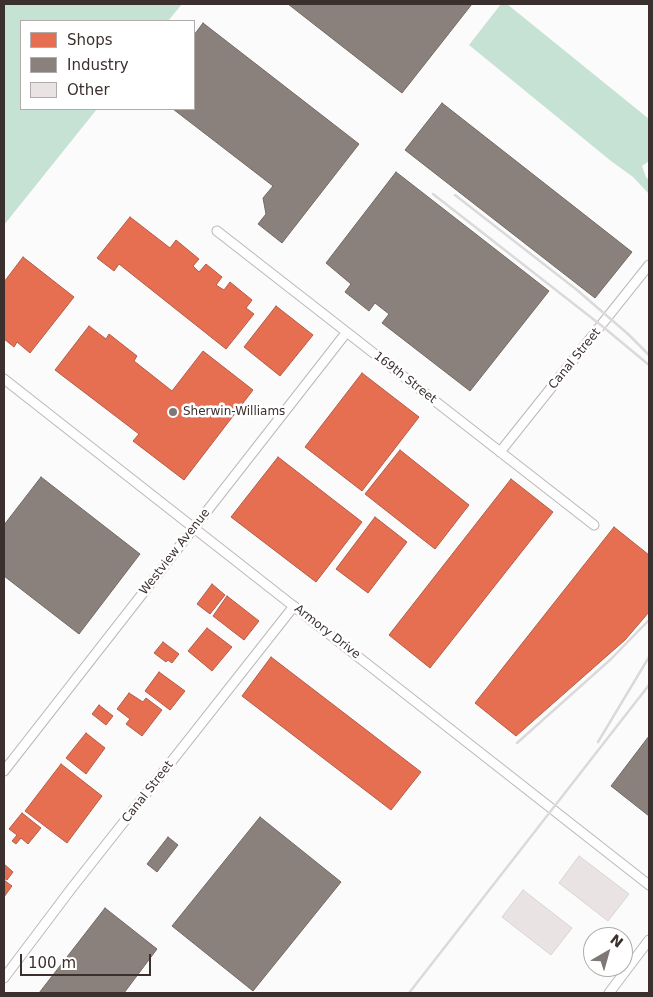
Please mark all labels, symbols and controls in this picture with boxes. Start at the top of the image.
legend [20,20,195,110]
text: Shops [67,31,113,49]
text: Industry [67,56,129,74]
text: Other [67,81,110,99]
street label: Canal Street [546,326,604,392]
street label: 169th Street [371,349,439,407]
place label: Sherwin-Williams [183,405,285,419]
marker: Sherwin-Williams [167,406,179,418]
street label: Westview Avenue [137,506,213,598]
street label: Armory Drive [291,602,363,662]
street label: Canal Street [119,758,177,826]
north arrow [583,927,633,977]
text: N [607,931,626,951]
scale bar [22,944,154,976]
text: 100 m [28,954,76,972]

